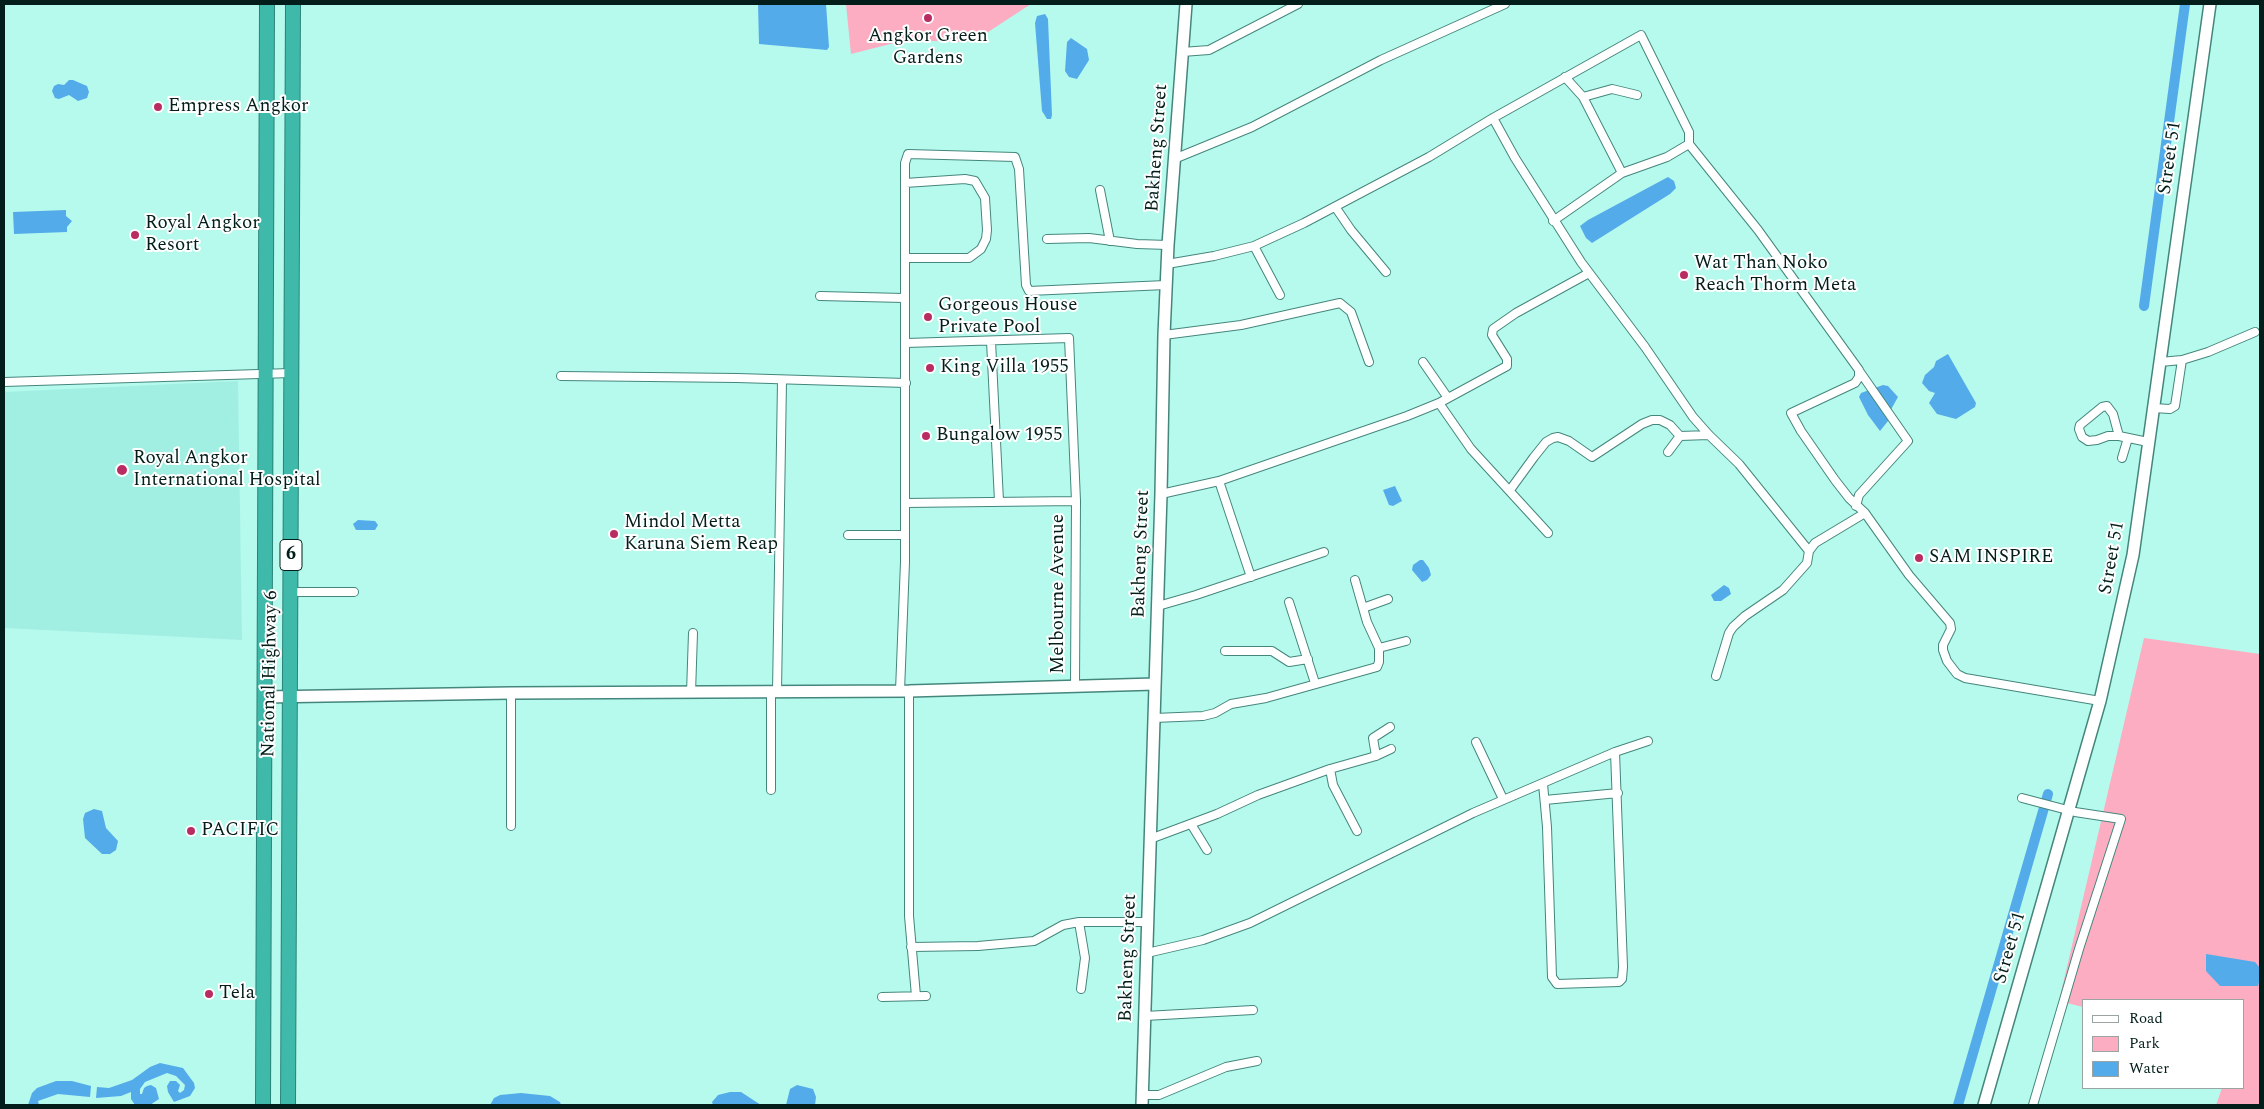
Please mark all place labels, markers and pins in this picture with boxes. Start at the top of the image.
marker: Angkor Green Gardens [922,12,934,24]
place label: Angkor Green Gardens [868,26,988,70]
place label: Empress Angkor [168,96,309,118]
marker: Empress Angkor [152,101,164,113]
place label: Royal Angkor Resort [145,213,260,257]
marker: Royal Angkor Resort [129,229,141,241]
place label: Wat Than Noko Reach Thorm Meta [1694,253,1856,297]
marker: Wat Than Noko Reach Thorm Meta [1678,269,1690,281]
place label: Gorgeous House Private Pool [938,295,1077,339]
marker: Gorgeous House Private Pool [922,311,934,323]
place label: King Villa 1955 [940,357,1069,379]
marker: King Villa 1955 [924,362,936,374]
place label: Bungalow 1955 [936,425,1062,447]
marker: Bungalow 1955 [920,430,932,442]
place label: Royal Angkor International Hospital [133,448,321,492]
marker: Royal Angkor International Hospital [115,463,129,477]
place label: Mindol Metta Karuna Siem Reap [624,512,778,556]
marker: Mindol Metta Karuna Siem Reap [608,528,620,540]
place label: SAM INSPIRE [1929,547,2053,569]
marker: SAM INSPIRE [1913,552,1925,564]
place label: PACIFIC [201,820,279,842]
marker: PACIFIC [185,825,197,837]
place label: Tela [219,983,255,1005]
marker: Tela [203,988,215,1000]

